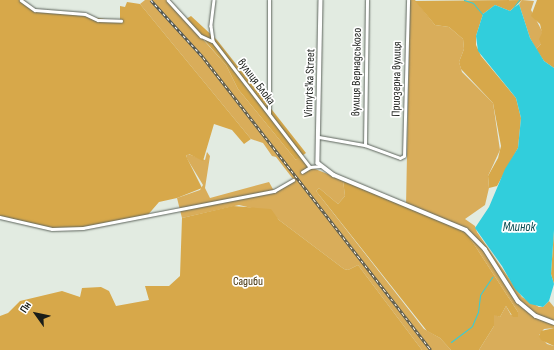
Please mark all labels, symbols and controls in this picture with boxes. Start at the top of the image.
street label: вулиця Вернадського [349,28,365,116]
street label: Приозерна вулиця [389,41,405,117]
street label: Vinnyts'ka Street [302,48,318,118]
street label: вулиця Блока [234,56,278,108]
water label: Млинок [503,219,535,235]
park label: Садиби [233,275,263,289]
north arrow [16,294,56,334]
text: Пн [17,299,34,315]

